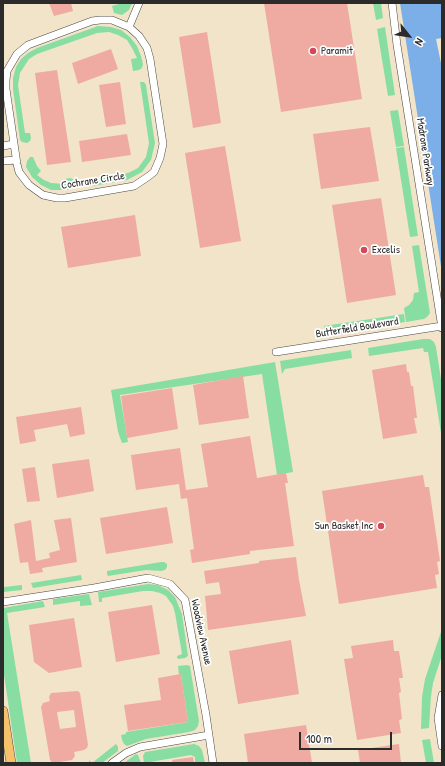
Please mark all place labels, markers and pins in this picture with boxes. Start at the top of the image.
place label: Paramit [321,44,353,58]
marker: Paramit [308,46,318,56]
place label: Excelis [372,243,400,257]
marker: Excelis [359,245,369,255]
place label: Sun Basket Inc [315,519,373,533]
marker: Sun Basket Inc [376,521,386,531]

